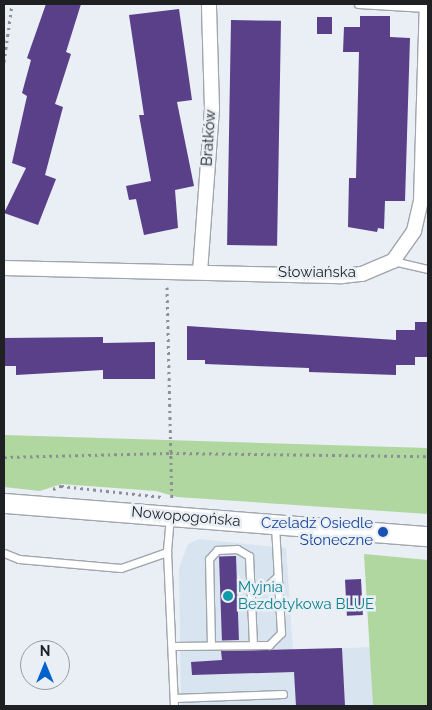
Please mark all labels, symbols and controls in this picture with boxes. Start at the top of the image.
street label: Bratków [198,109,220,167]
street label: Słowiańska [278,264,356,282]
street label: Nowopogońska [131,503,241,531]
place label: Czeladź Osiedle Słoneczne [261,514,373,549]
marker: Czeladź Osiedle Słoneczne [377,526,389,538]
place label: Myjnia Bezdotykowa BLUE [238,578,374,613]
marker: Myjnia Bezdotykowa BLUE [222,590,234,602]
north arrow [20,640,70,690]
text: N [40,643,50,659]

